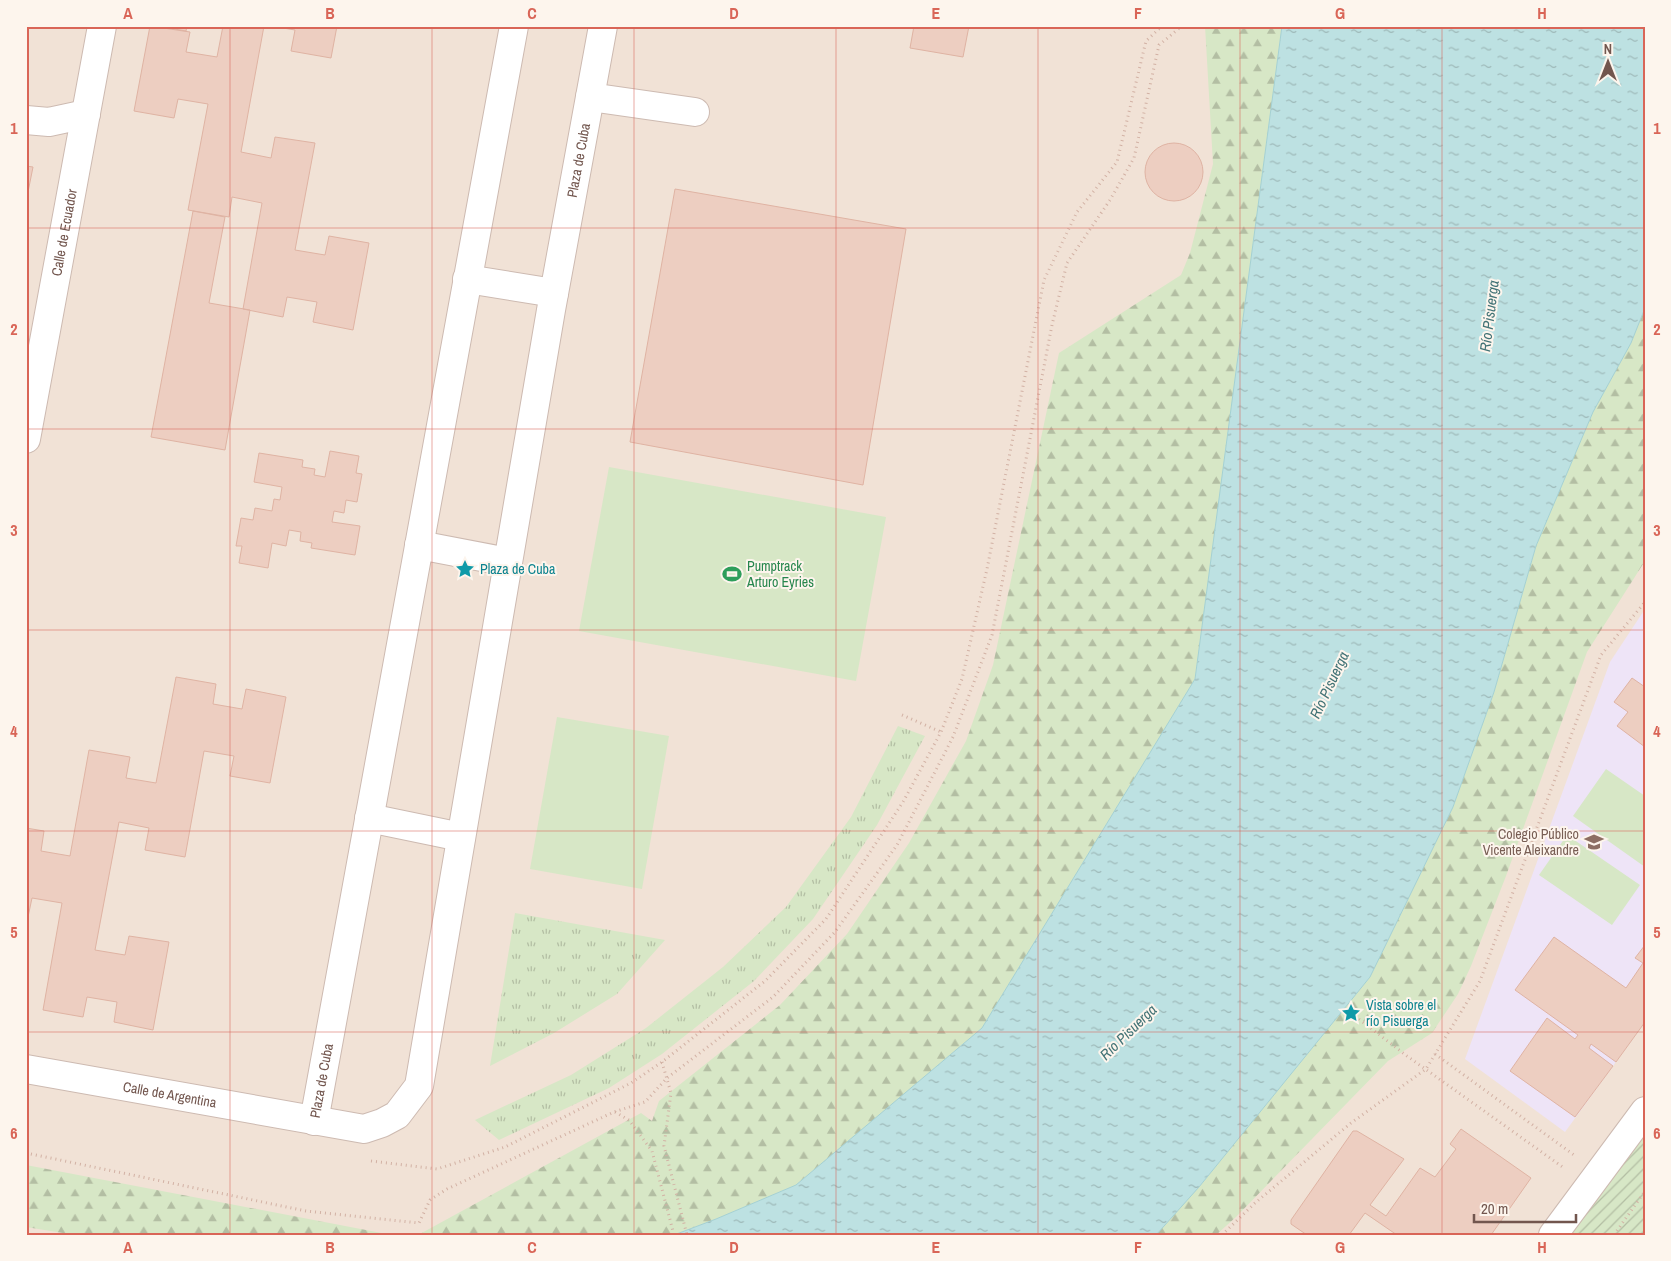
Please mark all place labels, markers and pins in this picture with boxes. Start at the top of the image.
place label: Pumptrack Arturo Eyries [746,557,814,591]
place icon: Plaza de Cuba [454,558,476,580]
place label: Plaza de Cuba [480,560,556,578]
sports icon: Pumptrack Arturo Eyries [721,563,743,585]
place label: Colegio Público Vicente Aleixandre [1483,825,1579,859]
school or university icon: Colegio Público Vicente Aleixandre [1583,831,1605,853]
place label: Vista sobre el río Pisuerga [1366,996,1436,1030]
place icon: Vista sobre el río Pisuerga [1340,1002,1362,1024]

